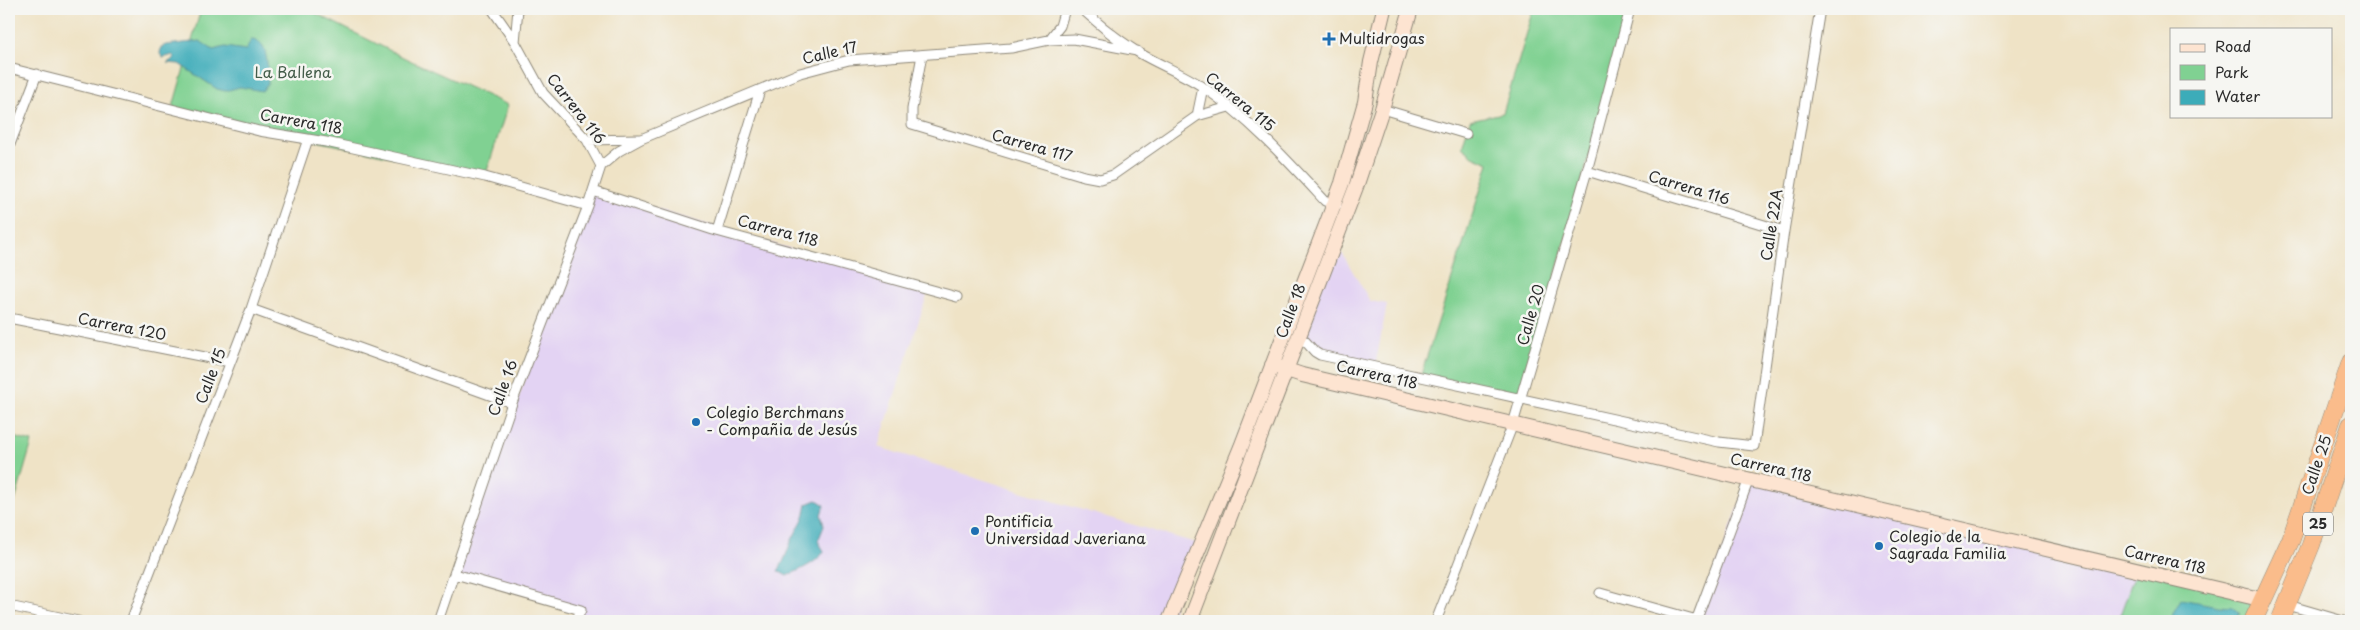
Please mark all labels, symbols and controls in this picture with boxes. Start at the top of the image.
place label: Multidrogas [1339,26,1425,49]
legend [2170,28,2332,118]
marker: Multidrogas [1323,33,1335,45]
street label: Calle 17 [800,34,860,69]
text: Road [2215,34,2251,57]
park label: La Ballena [255,60,332,83]
text: Park [2215,60,2249,83]
street label: Carrera 115 [1201,65,1281,136]
street label: Carrera 116 [542,68,612,148]
text: Water [2215,84,2260,107]
street label: Carrera 118 [258,102,344,139]
street label: Carrera 117 [989,122,1076,167]
street label: Carrera 116 [1646,163,1733,210]
street label: Calle 22A [1753,187,1788,262]
street label: Carrera 118 [735,208,822,251]
street label: Calle 18 [1269,280,1311,341]
street label: Calle 20 [1510,281,1549,348]
street label: Carrera 120 [76,306,168,345]
street label: Calle 15 [188,344,231,407]
street label: Carrera 118 [1334,353,1420,394]
street label: Calle 16 [481,356,522,419]
place label: Colegio Berchmans - Compañia de Jesús [706,400,857,440]
marker: Colegio Berchmans - Compañia de Jesús [690,416,702,428]
street label: Calle 25 [2295,431,2337,498]
street label: Carrera 118 [1728,446,1814,487]
place label: Pontificia Universidad Javeriana [985,509,1146,549]
road number: 25 [2303,512,2333,536]
place label: Colegio de la Sagrada Familia [1889,524,2007,564]
marker: Pontificia Universidad Javeriana [969,525,981,537]
street label: Carrera 118 [2122,538,2208,579]
marker: Colegio de la Sagrada Familia [1873,540,1885,552]

